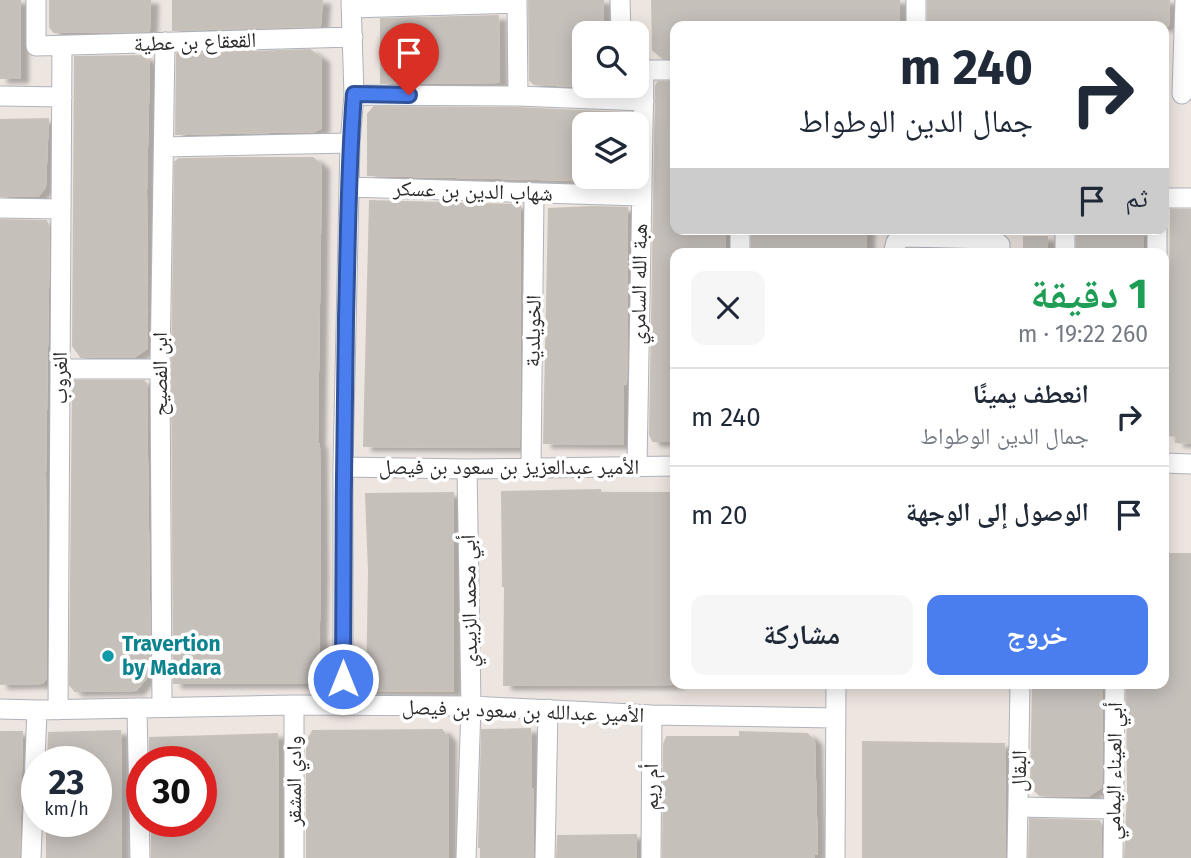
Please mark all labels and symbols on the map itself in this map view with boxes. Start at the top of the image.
pin [379,23,439,95]
street label: القعقاع بن عطية [133,27,257,57]
street label: شهاب الدين بن عسكر [392,175,553,207]
street label: هبة الله السامري [625,223,656,345]
street label: الخويلدية [519,295,547,367]
street label: ابن الفصيح [147,332,173,416]
street label: الغروب [47,352,73,404]
street label: الأمير عبدالعزيز بن سعود بن فيصل [379,454,639,480]
street label: أبي محمد الزبيدي [455,534,486,668]
place label: Travertion by Madara [122,631,222,681]
position arrow [306,642,380,716]
marker: Travertion by Madara [100,648,116,664]
street label: الأمير عبدالله بن سعود بن فيصل [401,694,645,728]
street label: أبي العيناء اليمامي [1100,702,1132,840]
street label: وادي المشقر [281,736,310,827]
speed limit sign: 30 [126,746,217,837]
street label: البقال [1006,750,1032,792]
street label: أم ريم [638,763,665,811]

